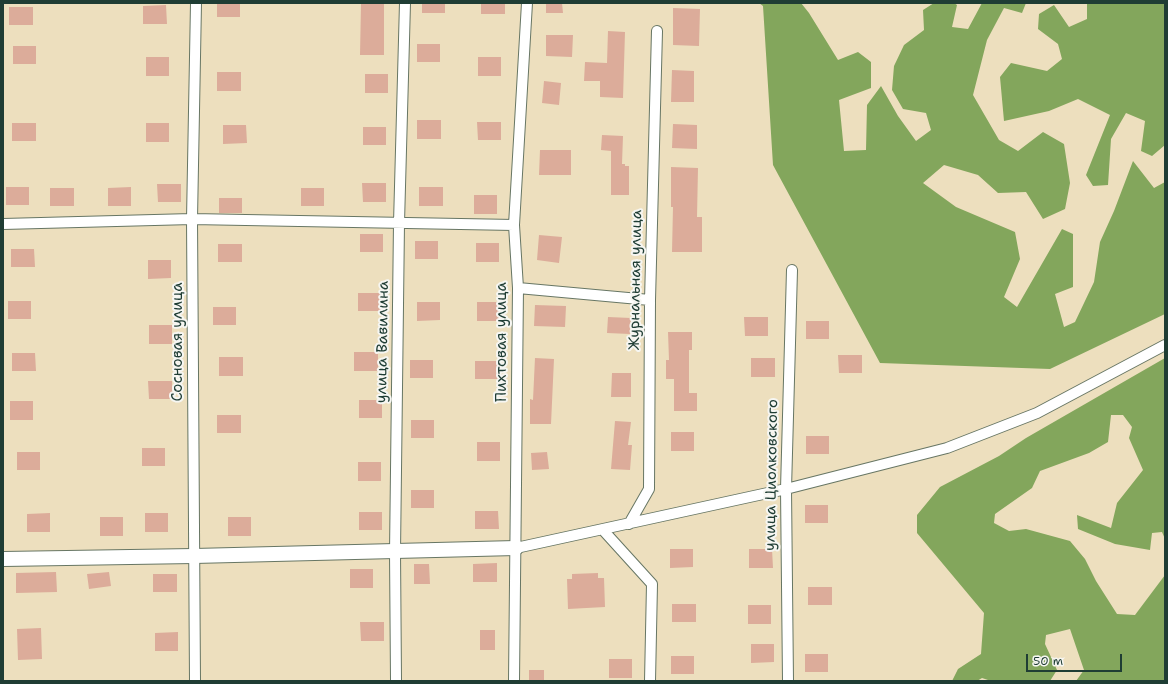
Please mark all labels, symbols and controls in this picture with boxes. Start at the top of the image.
street label: Журнальная улица [626,210,646,350]
street label: улица Вавилина [373,281,393,403]
street label: Пихтовая улица [493,282,511,402]
street label: Сосновая улица [169,283,187,401]
street label: улица Циолковского [762,399,782,551]
scale bar [1028,646,1124,672]
text: 50 m [1033,653,1063,669]

